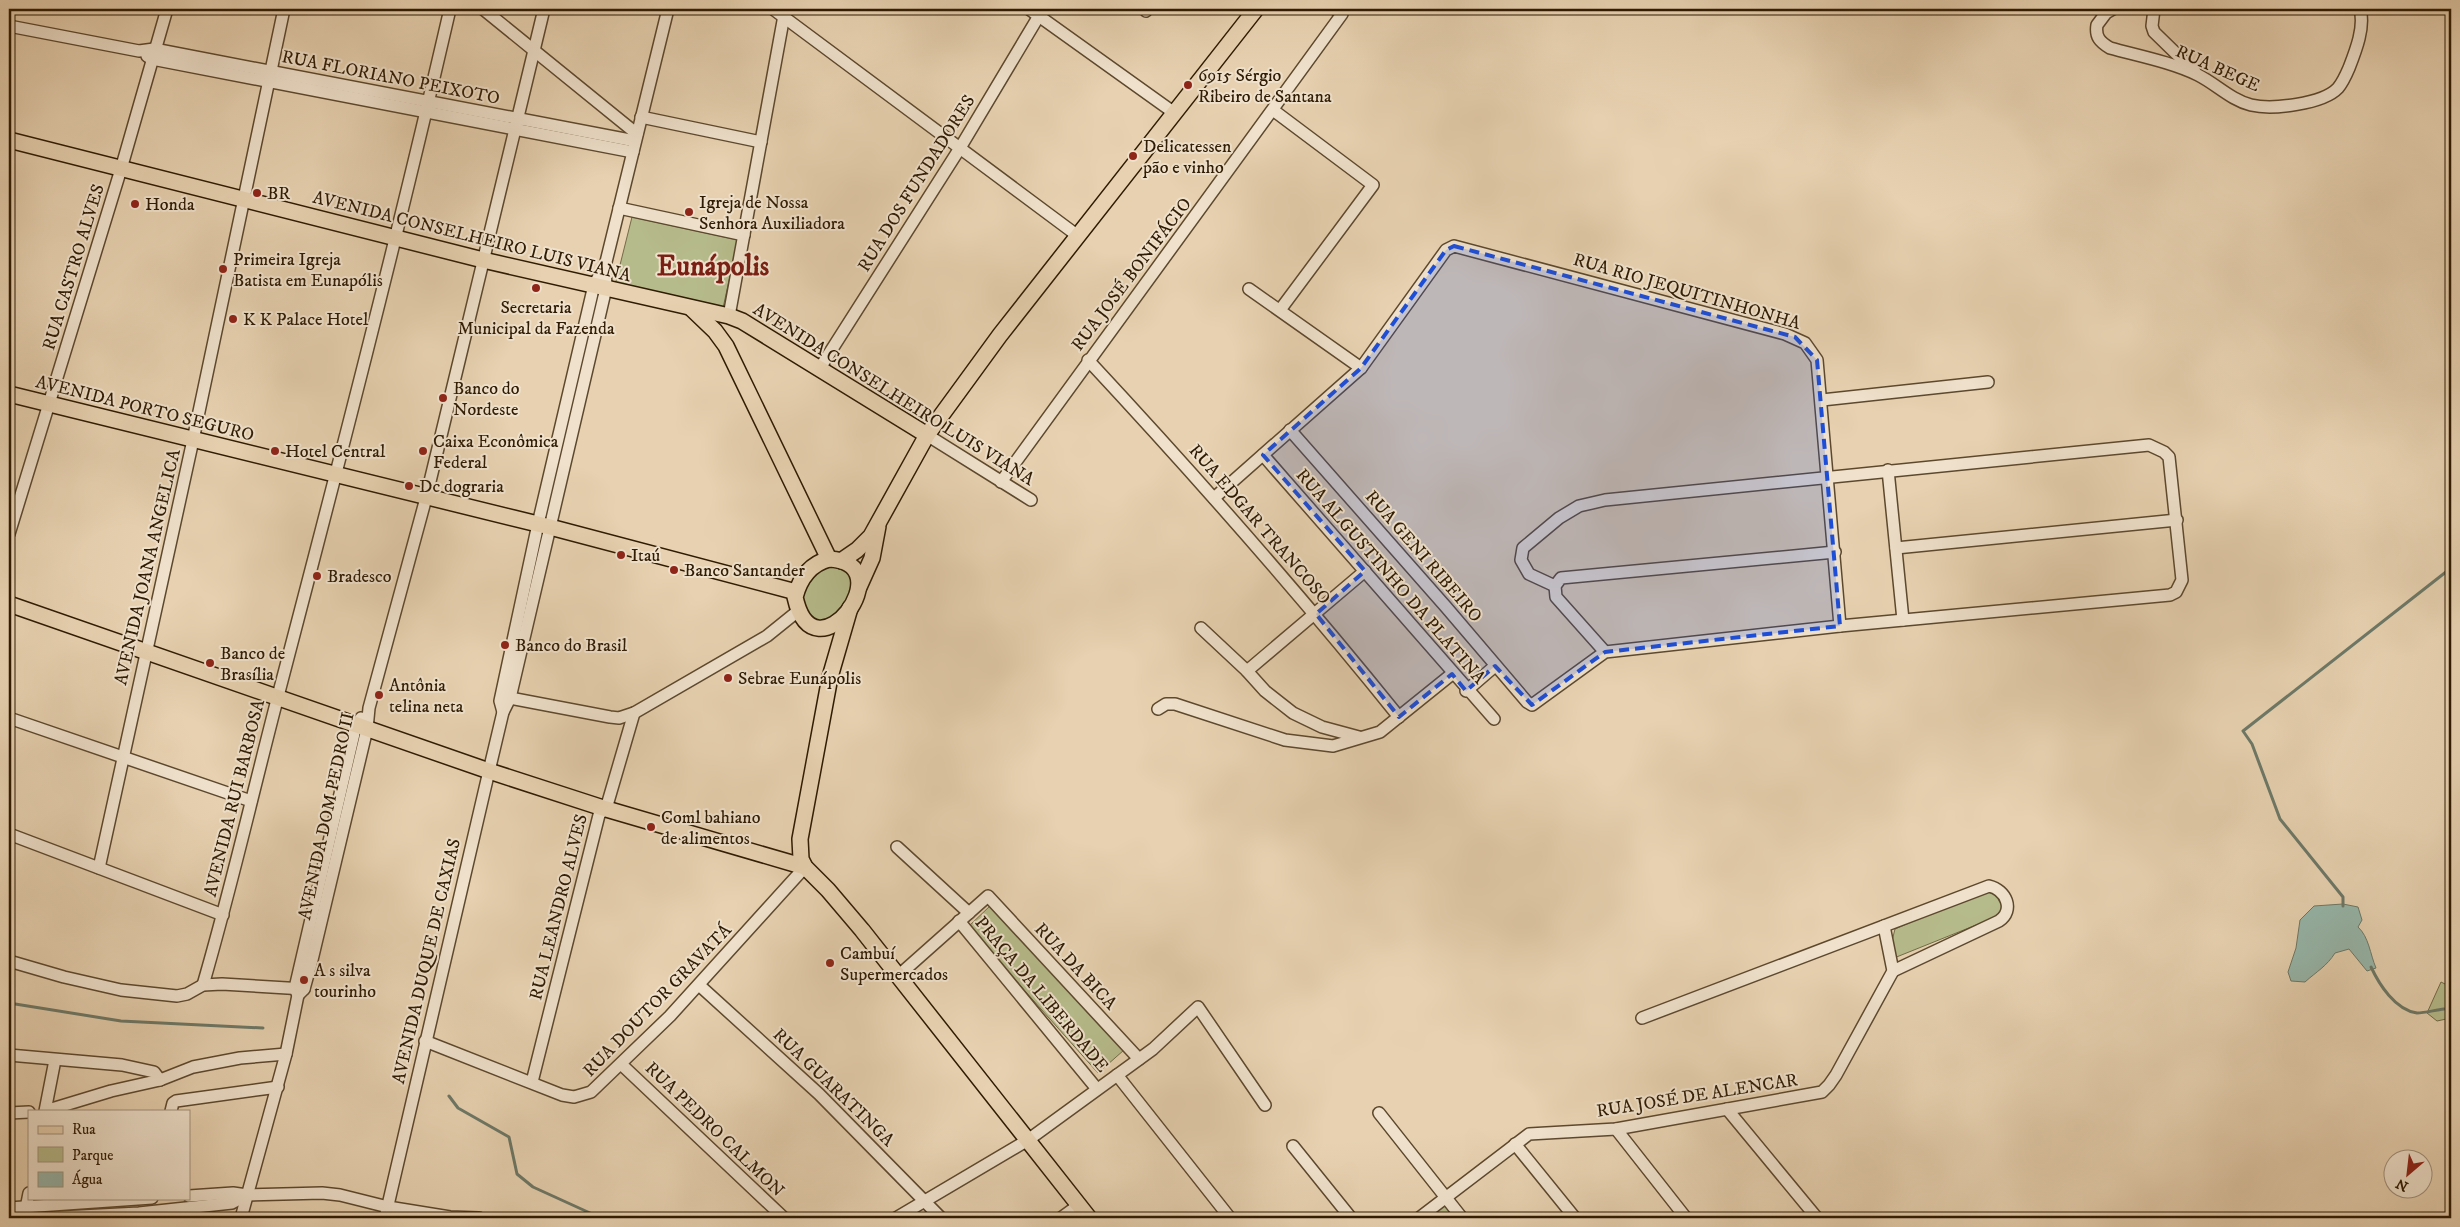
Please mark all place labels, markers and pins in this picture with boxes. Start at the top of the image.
place label: 6915 Sérgio Ribeiro de Santana [1198,65,1332,108]
marker: 6915 Sérgio Ribeiro de Santana [1182,79,1194,91]
place label: Delicatessen pão e vinho [1142,136,1232,179]
marker: Delicatessen pão e vinho [1127,150,1139,162]
place label: BR [267,183,290,205]
marker: BR [251,187,263,199]
place label: Igreja de Nossa Senhora Auxiliadora [699,192,845,235]
place label: Honda [145,194,195,216]
marker: Honda [129,198,141,210]
marker: Igreja de Nossa Senhora Auxiliadora [683,206,695,218]
place label: Primeira Igreja Batista em Eunapólis [233,249,383,292]
marker: Primeira Igreja Batista em Eunapólis [217,263,229,275]
marker: Secretaria Municipal da Fazenda [530,282,542,294]
place label: Secretaria Municipal da Fazenda [457,297,615,340]
place label: K K Palace Hotel [243,309,369,331]
marker: K K Palace Hotel [227,313,239,325]
place label: Banco do Nordeste [453,378,520,421]
marker: Banco do Nordeste [437,392,449,404]
place label: Caixa Econômica Federal [433,431,559,474]
place label: Hotel Central [285,441,386,463]
marker: Hotel Central [269,445,281,457]
marker: Caixa Econômica Federal [417,445,429,457]
place label: Dc dograria [419,476,504,498]
marker: Dc dograria [403,480,415,492]
place label: Itaú [631,545,661,567]
marker: Itaú [615,549,627,561]
place label: Banco Santander [684,560,805,582]
marker: Banco Santander [668,564,680,576]
place label: Bradesco [327,566,392,588]
marker: Bradesco [311,570,323,582]
place label: Banco do Brasil [515,635,628,657]
marker: Banco do Brasil [499,639,511,651]
place label: Banco de Brasília [220,643,285,686]
marker: Banco de Brasília [204,657,216,669]
place label: Sebrae Eunápolis [738,668,861,690]
marker: Sebrae Eunápolis [722,672,734,684]
place label: Antônia telina neta [389,675,464,718]
marker: Antônia telina neta [373,689,385,701]
place label: Coml bahiano de alimentos [661,807,761,850]
marker: Coml bahiano de alimentos [645,821,657,833]
place label: Cambuí Supermercados [840,943,948,986]
marker: Cambuí Supermercados [824,957,836,969]
place label: A s silva tourinho [314,960,376,1003]
marker: A s silva tourinho [298,974,310,986]

